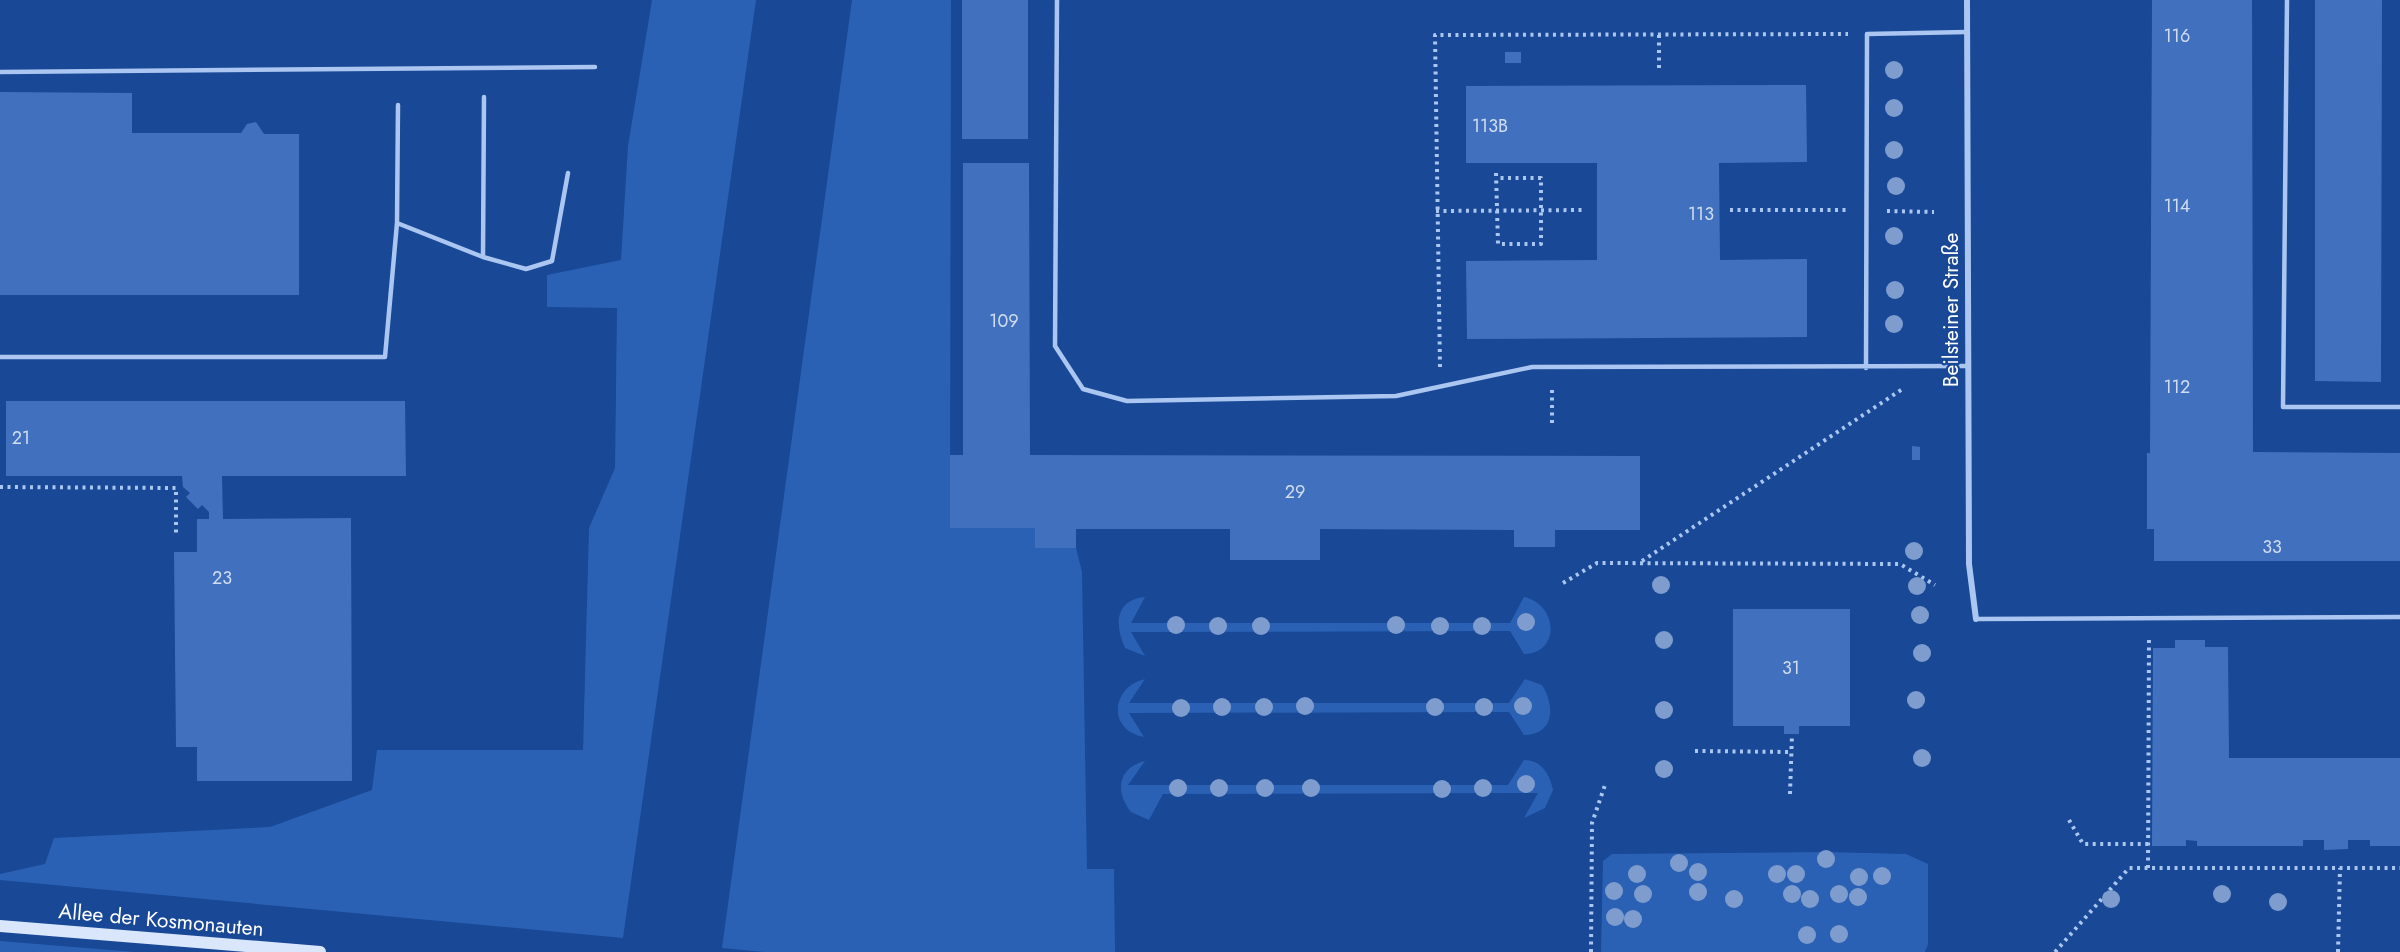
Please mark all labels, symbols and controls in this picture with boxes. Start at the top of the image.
house number: 116 [2164,23,2190,49]
house number: 113B [1472,113,1508,139]
house number: 114 [2164,193,2190,219]
house number: 113 [1688,201,1714,227]
street label: Beilsteiner Straße [1936,233,1966,387]
house number: 109 [989,308,1019,334]
house number: 112 [2164,374,2190,400]
house number: 21 [12,425,30,451]
house number: 29 [1285,479,1305,505]
house number: 33 [2262,534,2282,560]
house number: 23 [212,565,232,591]
house number: 31 [1782,655,1800,681]
street label: Allee der Kosmonauten [57,896,265,944]

